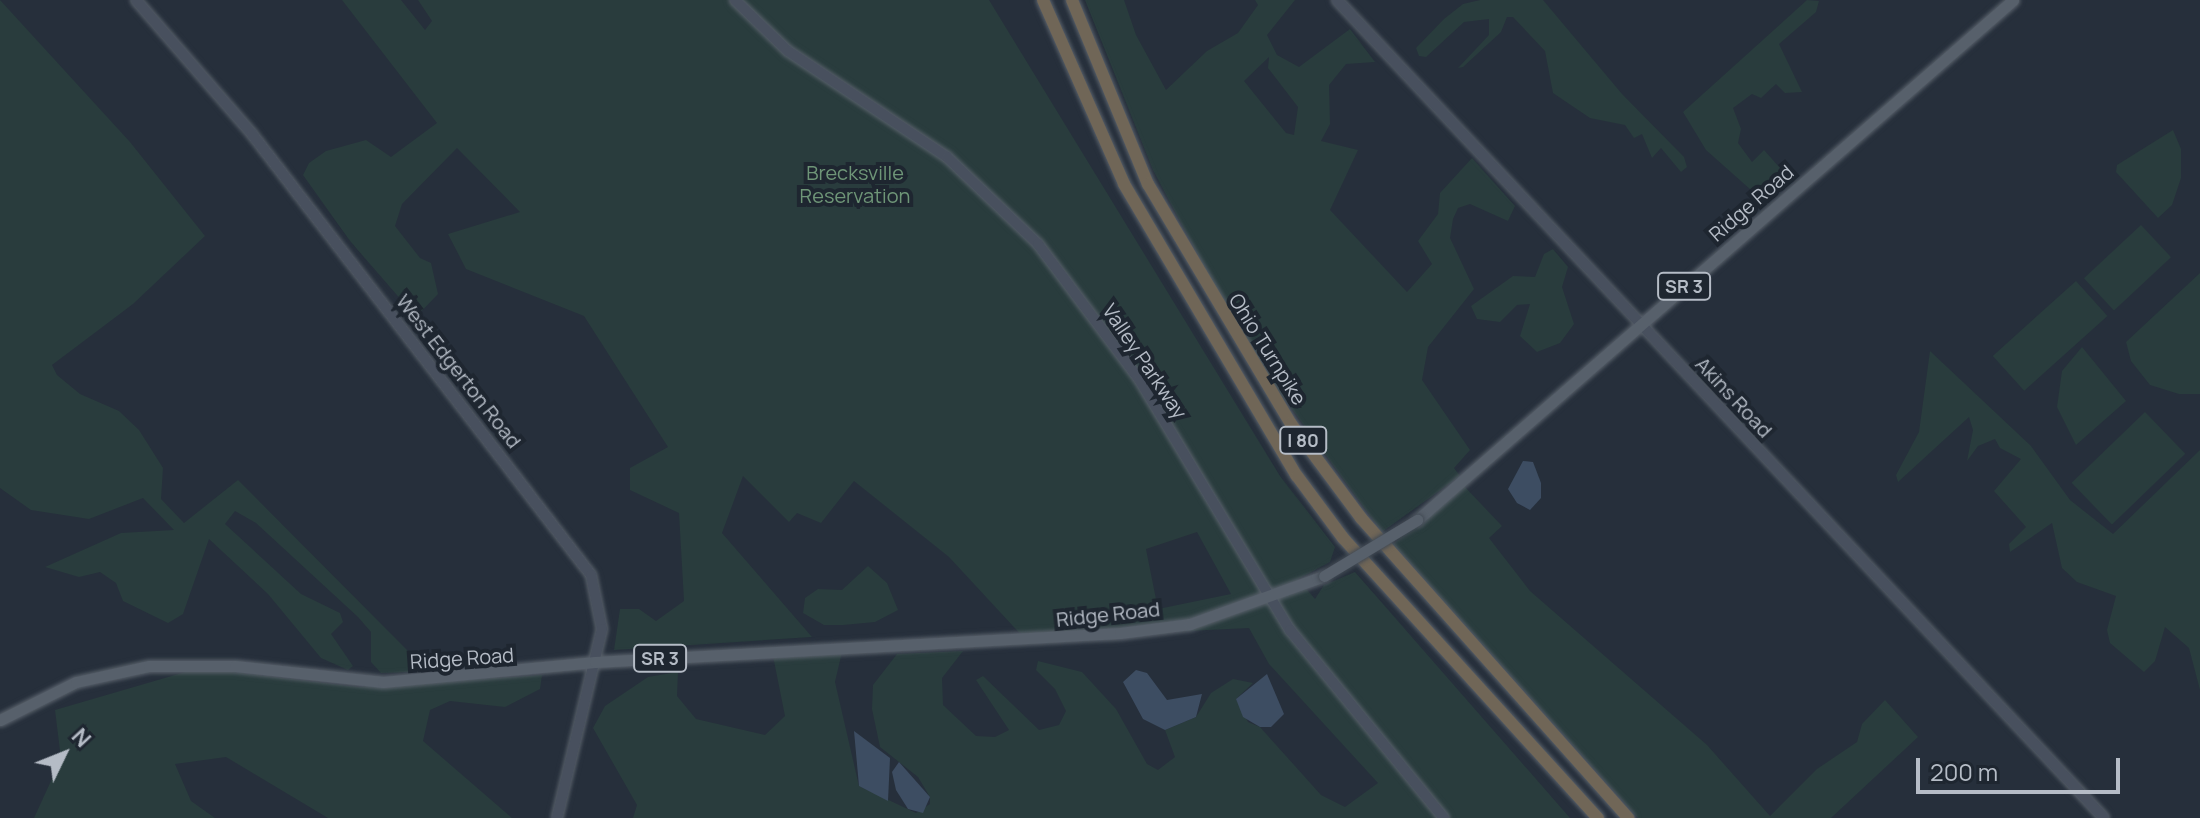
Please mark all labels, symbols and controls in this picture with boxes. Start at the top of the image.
park label: Brecksville Reservation [800,160,910,207]
street label: Ridge Road [1704,160,1798,246]
road number: SR 3 [1656,272,1712,300]
street label: West Edgerton Road [392,289,526,453]
street label: Ohio Turnpike [1224,289,1312,409]
street label: Valley Parkway [1098,299,1192,423]
street label: Akins Road [1691,352,1777,442]
road number: I 80 [1279,426,1327,454]
street label: Ridge Road [1055,597,1161,631]
street label: Ridge Road [409,642,515,674]
road number: SR 3 [632,644,688,672]
north arrow [24,714,104,794]
text: N [65,722,98,754]
scale bar [1920,742,2124,792]
text: 200 m [1930,755,1998,788]

